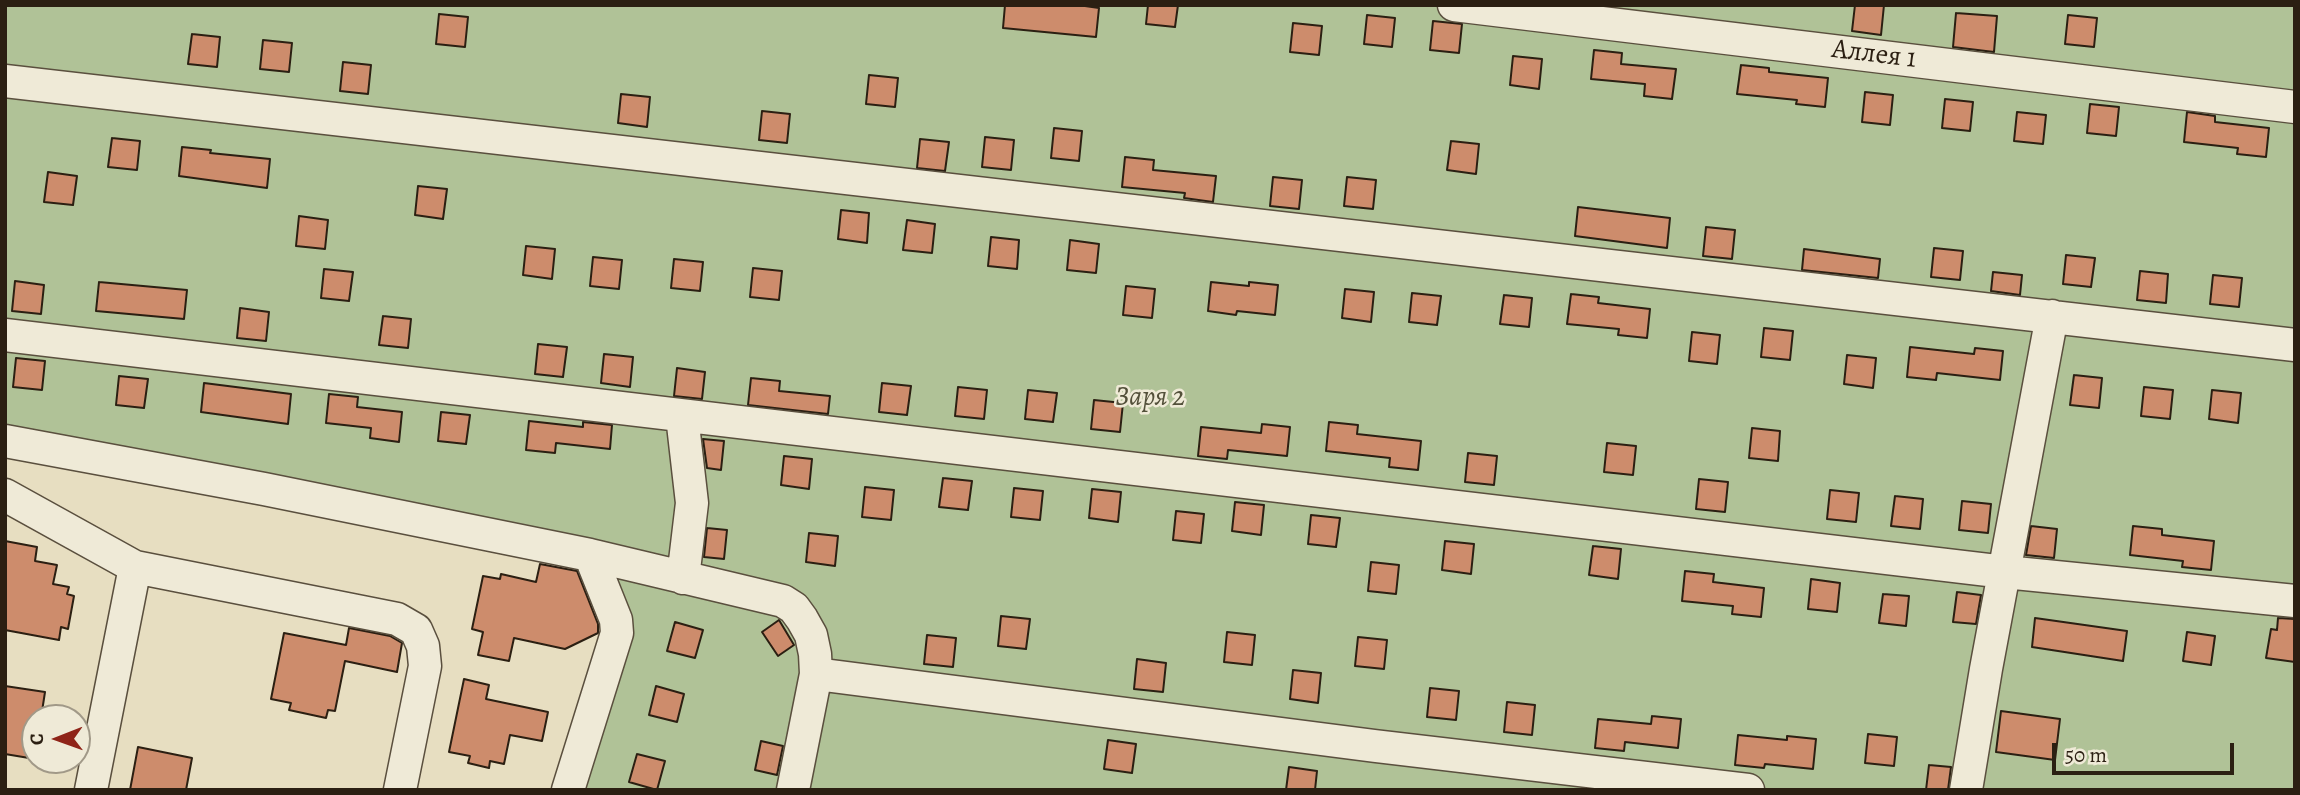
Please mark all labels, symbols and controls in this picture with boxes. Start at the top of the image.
street label: Аллея 1 [1830,33,1918,77]
park label: Заря 2 [1115,381,1185,415]
north arrow [21,704,91,774]
scale bar [2055,728,2237,772]
text: С [24,733,50,745]
text: 50 m [2065,741,2107,769]

